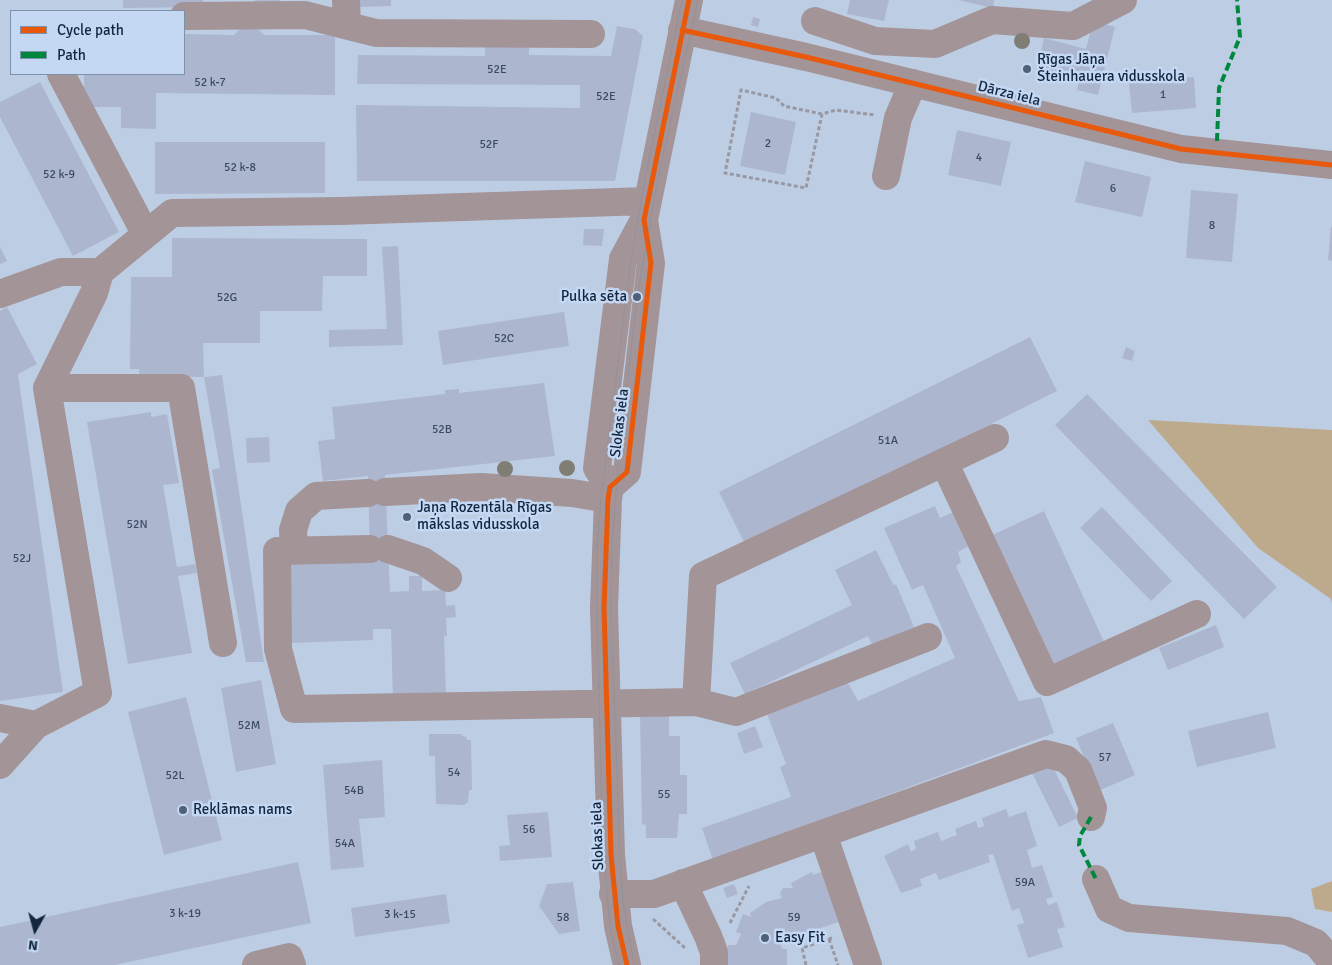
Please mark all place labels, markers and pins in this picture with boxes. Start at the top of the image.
place label: Rīgas Jāņa Šteinhauera vidusskola [1037,51,1185,86]
marker: Rīgas Jāņa Šteinhauera vidusskola [1021,63,1033,75]
place label: Pulka sēta [561,288,627,306]
marker: Pulka sēta [631,291,643,303]
place label: Jaņa Rozentāla Rīgas mākslas vidusskola [417,499,552,534]
marker: Jaņa Rozentāla Rīgas mākslas vidusskola [401,511,413,523]
place label: Reklāmas nams [193,801,292,819]
marker: Reklāmas nams [177,804,189,816]
place label: Easy Fit [775,929,825,947]
marker: Easy Fit [759,932,771,944]

